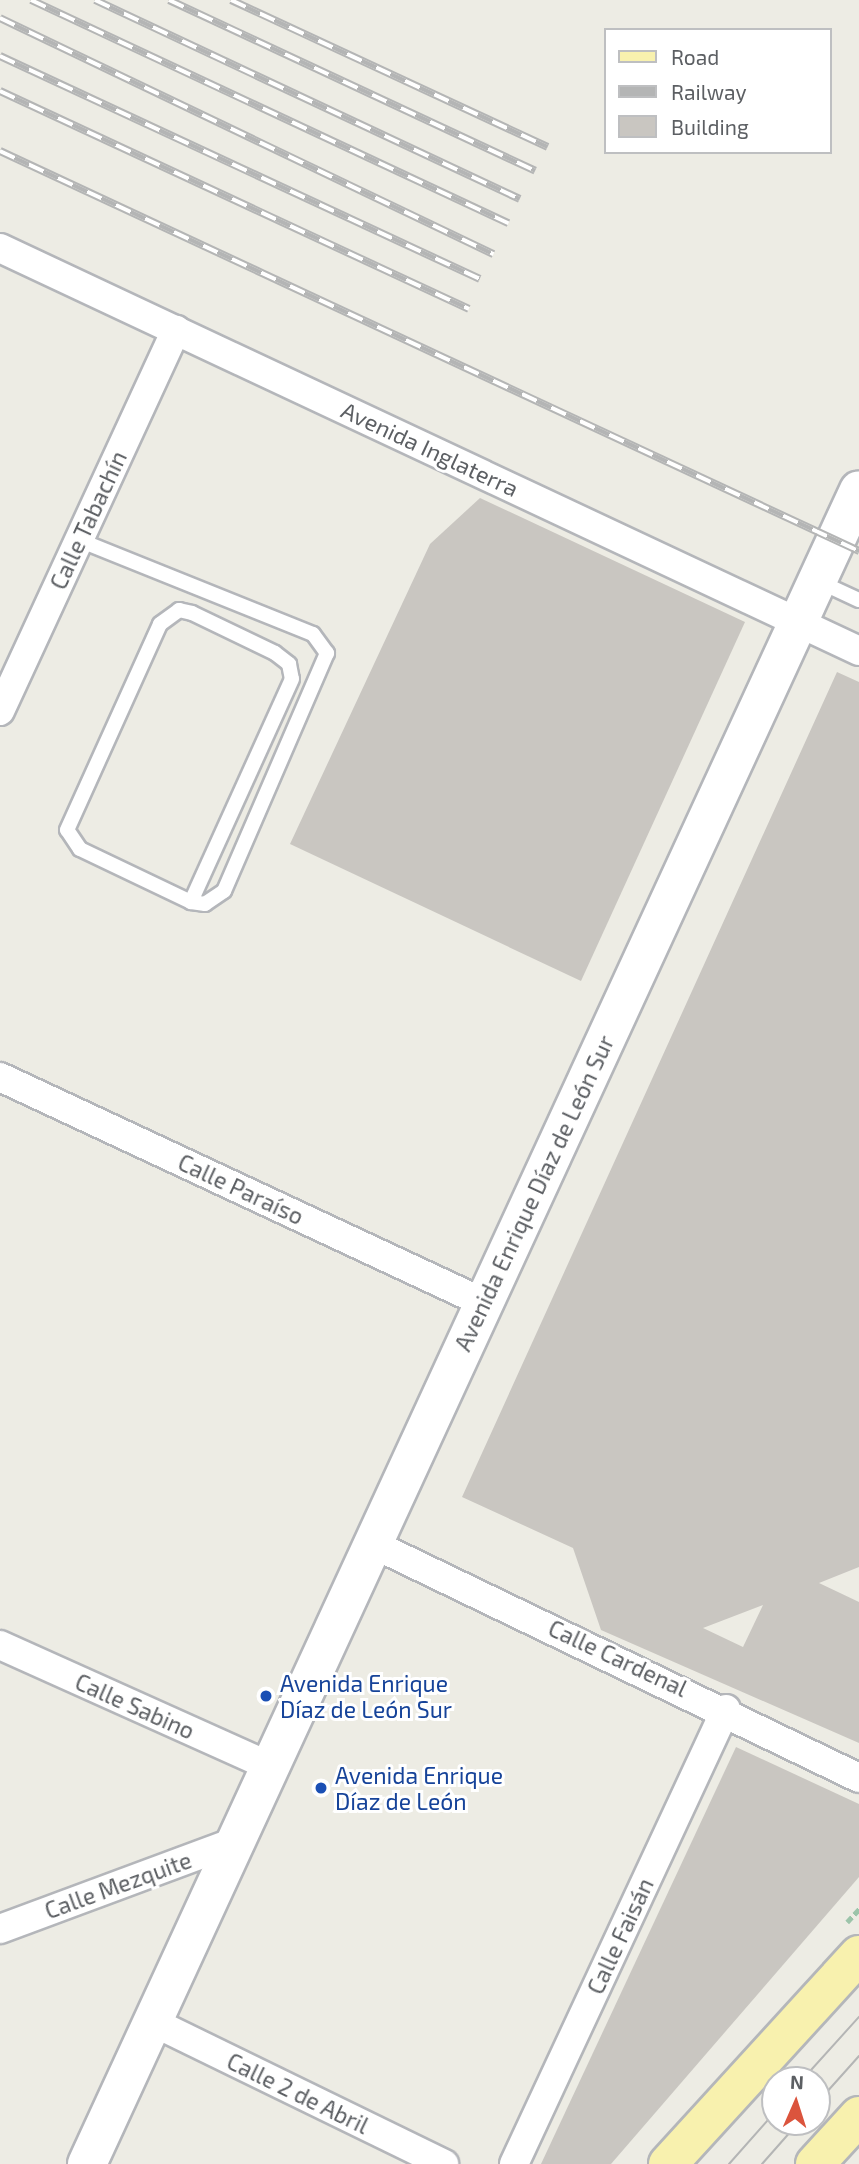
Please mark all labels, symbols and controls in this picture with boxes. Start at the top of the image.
legend [604,28,831,154]
text: Road [671,44,719,69]
text: Railway [671,79,747,104]
text: Building [671,114,749,139]
street label: Avenida Inglaterra [337,396,523,502]
street label: Calle Tabachín [44,446,132,594]
street label: Avenida Enrique Díaz de León Sur [449,1031,619,1355]
street label: Calle Paraíso [174,1148,308,1230]
street label: Calle Cardenal [544,1614,692,1702]
street label: Calle Sabino [71,1667,199,1745]
place label: Avenida Enrique Díaz de León Sur [280,1669,452,1723]
marker: Avenida Enrique Díaz de León Sur [258,1688,274,1704]
place label: Avenida Enrique Díaz de León [335,1761,503,1815]
marker: Avenida Enrique Díaz de León [313,1780,329,1796]
street label: Calle Mezquite [41,1846,195,1924]
street label: Calle Faisán [581,1874,659,1998]
street label: Calle 2 de Abril [222,2047,374,2139]
north arrow [761,2066,831,2136]
text: N [790,2070,804,2093]

